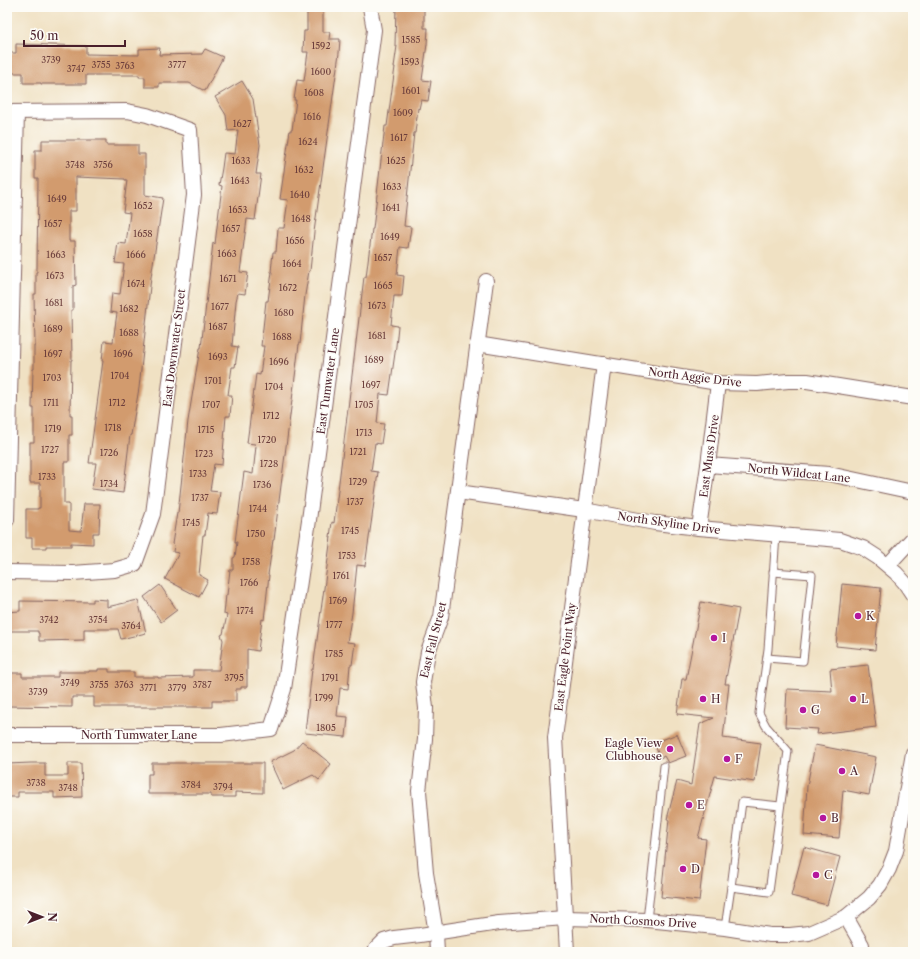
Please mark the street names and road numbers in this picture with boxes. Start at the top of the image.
street label: East Downwater Street [160,288,188,408]
street label: East Tumwater Lane [314,327,342,435]
street label: North Aggie Drive [647,364,743,390]
street label: East Muss Drive [696,414,722,498]
street label: North Wildcat Lane [747,461,851,485]
street label: North Skyline Drive [617,509,721,537]
street label: East Fall Street [417,600,449,680]
street label: East Eagle Point Way [551,601,579,712]
street label: North Tumwater Lane [81,728,197,742]
street label: North Cosmos Drive [589,911,697,931]

